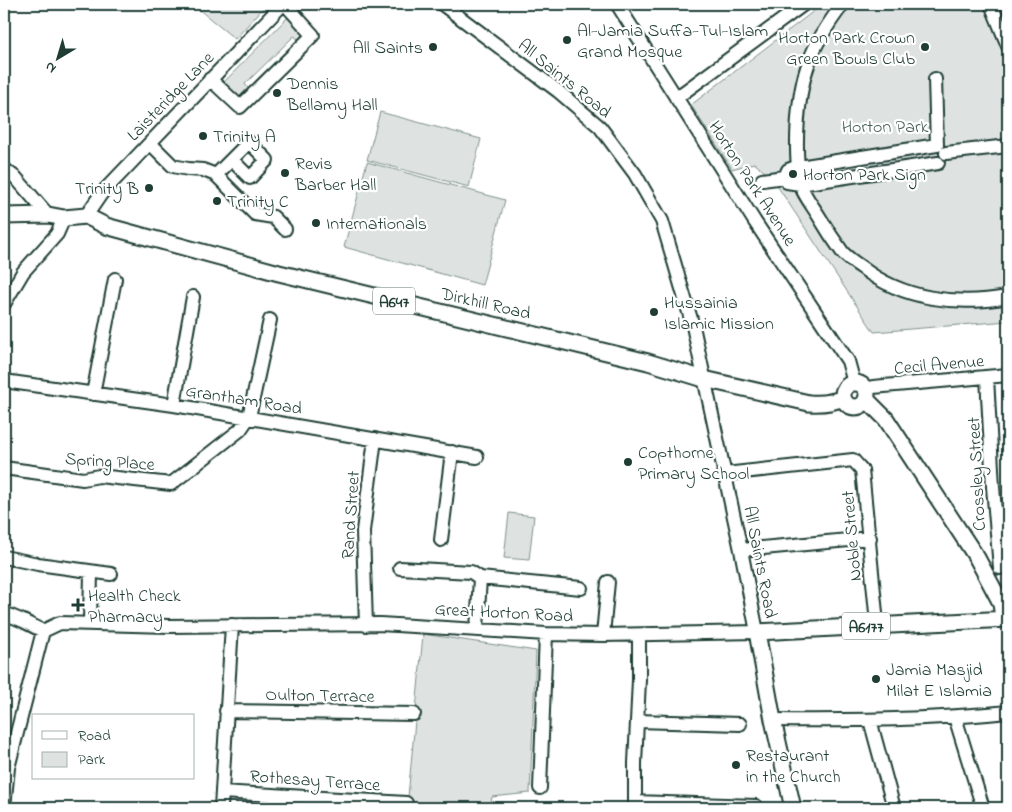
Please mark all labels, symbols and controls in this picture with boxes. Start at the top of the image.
place label: Al-Jamia Suffa-Tul-Islam Grand Mosque [577,19,768,66]
place label: Horton Park Crown Green Bowls Club [778,26,915,73]
north arrow [32,32,82,82]
street label: All Saints Road [511,34,616,125]
marker: Al-Jamia Suffa-Tul-Islam Grand Mosque [561,34,573,46]
place label: All Saints [353,36,423,62]
marker: All Saints [427,41,439,53]
marker: Horton Park Crown Green Bowls Club [919,41,931,53]
street label: Laisteridge Lane [122,46,222,149]
text: N [41,56,61,78]
place label: Dennis Bellamy Hall [286,72,378,119]
marker: Dennis Bellamy Hall [271,87,283,99]
park label: Horton Park [842,115,928,141]
street label: Horton Park Avenue [701,116,802,253]
place label: Trinity A [213,125,276,151]
marker: Trinity A [197,130,209,142]
place label: Revis Barber Hall [294,152,376,199]
place label: Horton Park Sign [803,163,926,190]
marker: Revis Barber Hall [279,167,291,179]
marker: Horton Park Sign [787,168,799,180]
place label: Trinity B [75,177,139,203]
marker: Trinity B [143,182,155,194]
place label: Trinity C [227,190,289,216]
marker: Trinity C [211,195,223,207]
place label: Internationals [326,212,427,238]
marker: Internationals [310,217,322,229]
street label: Dirkhill Road [437,282,533,328]
road number: A647 [373,288,415,314]
place label: Hussainia Islamic Mission [664,291,774,338]
marker: Hussainia Islamic Mission [648,306,660,318]
street label: Cecil Avenue [893,349,986,383]
street label: Grantham Road [184,379,304,423]
street label: Crossley Street [962,416,994,532]
place label: Copthorne Primary School [638,441,749,488]
street label: Spring Place [64,447,156,480]
marker: Copthorne Primary School [622,456,634,468]
street label: Rand Street [336,470,368,560]
street label: Noble Street [836,489,870,582]
street label: All Saints Road [735,504,783,621]
place label: Health Check Pharmacy [88,584,181,631]
street label: Great Horton Road [434,597,574,631]
marker: Health Check Pharmacy [72,599,84,611]
road number: A6177 [842,612,890,640]
place label: Jamia Masjid Milat E Islamia [886,658,992,705]
marker: Jamia Masjid Milat E Islamia [870,673,882,685]
street label: Oulton Terrace [265,683,376,711]
legend [32,714,195,780]
text: Road [78,725,111,747]
place label: Restaurant in the Church [746,744,841,791]
text: Park [78,749,106,771]
marker: Restaurant in the Church [730,759,742,771]
street label: Rothesay Terrace [249,764,382,800]

